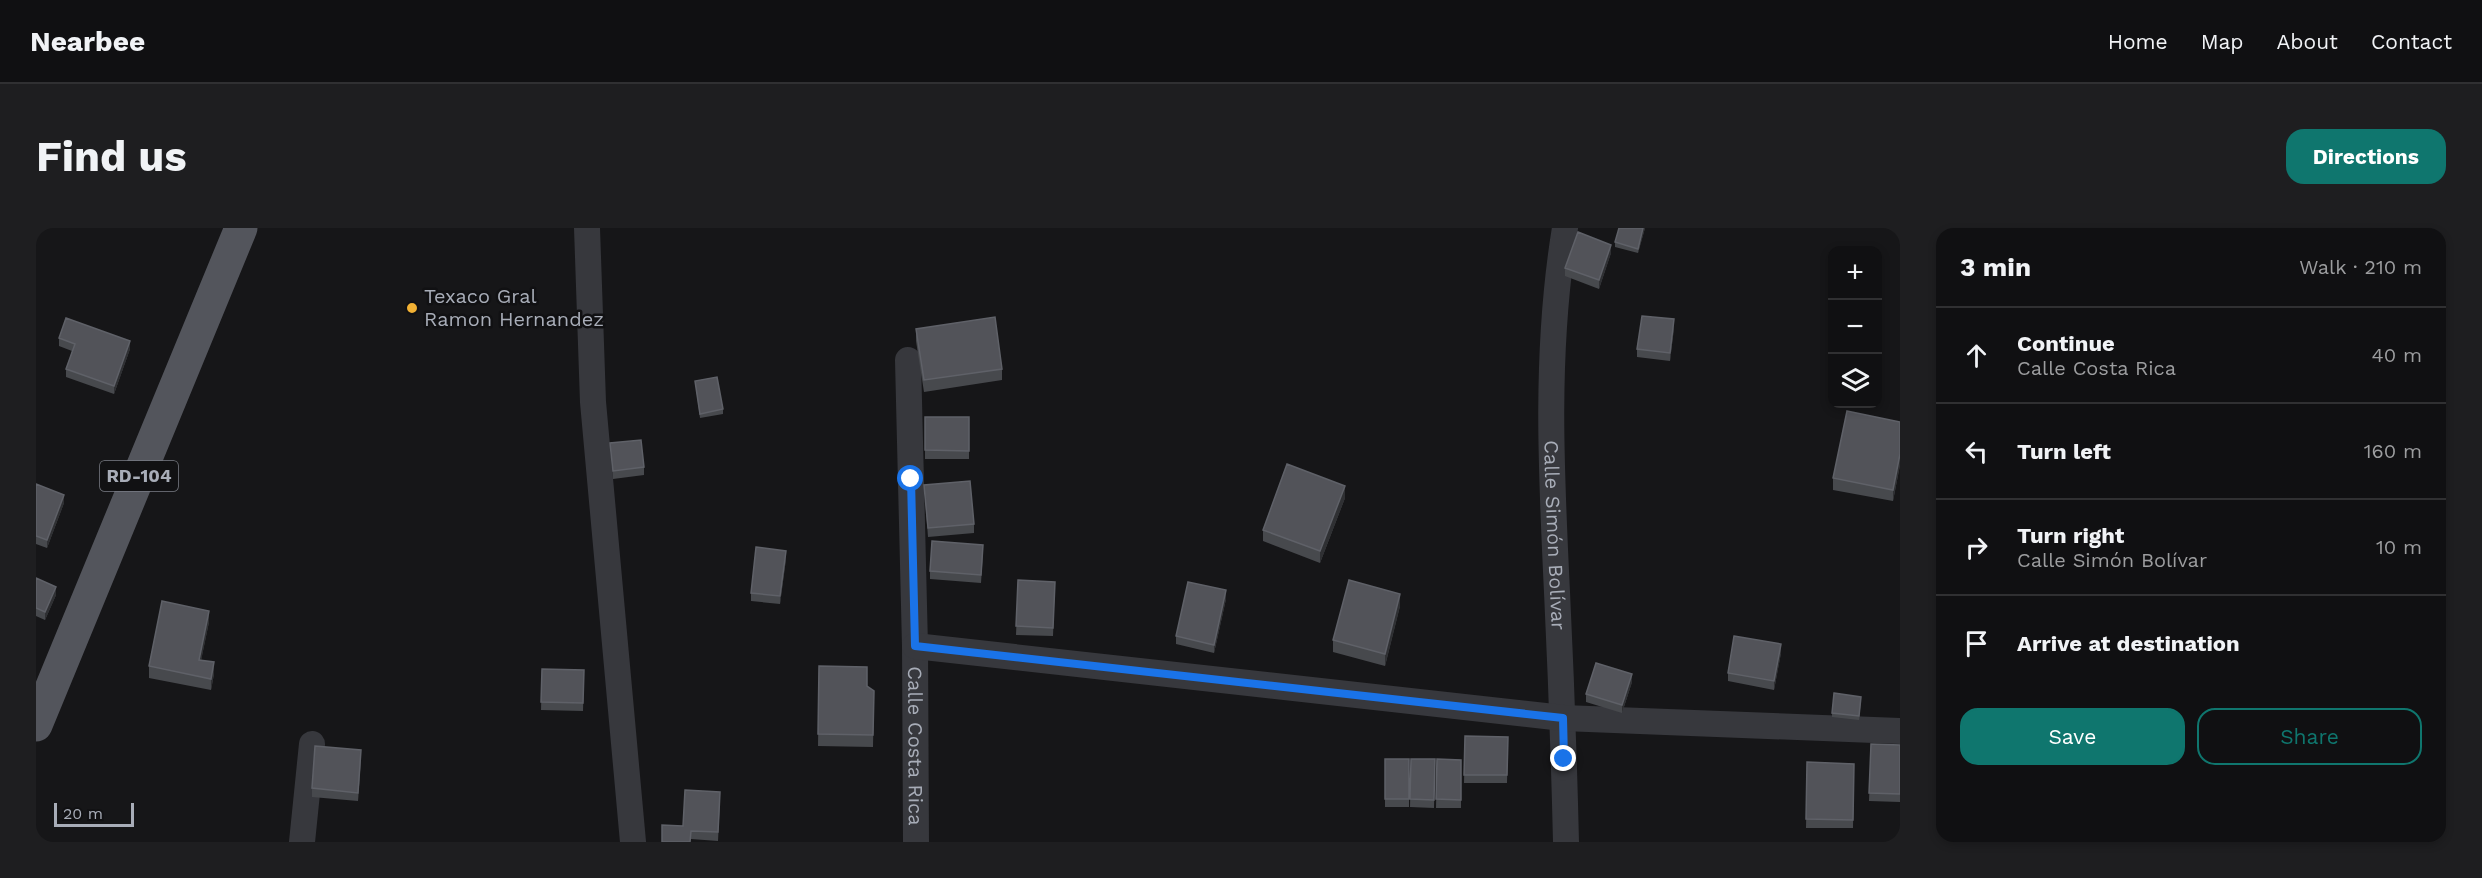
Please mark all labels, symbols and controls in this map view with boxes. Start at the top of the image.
text: Nearbee [30,25,145,58]
text: Home [2108,29,2168,54]
text: Map [2201,29,2244,54]
text: About [2277,29,2338,54]
text: Contact [2371,29,2452,54]
button: Directions [2286,129,2446,184]
text: Find us [36,132,187,181]
map controls [1828,246,1882,408]
button: + [1828,246,1882,300]
text: 3 min [1960,252,2031,282]
text: Walk · 210 m [2299,255,2422,279]
place label: Texaco Gral Ramon Hernandez [424,284,604,331]
button: − [1828,300,1882,354]
marker: Texaco Gral Ramon Hernandez [405,301,419,315]
text: Continue [2017,331,2115,356]
icon: ahead [1960,339,1993,372]
text: 40 m [2371,343,2422,367]
button: layers [1828,354,1882,408]
text: Calle Costa Rica [2017,356,2176,380]
icon: left [1960,435,1993,468]
text: Turn left [2017,439,2111,464]
text: 160 m [2364,439,2422,463]
street label: Calle Simón Bolívar [1539,440,1571,631]
road number: RD-104 [100,461,178,491]
route start [897,465,923,491]
text: Turn right [2017,523,2124,548]
icon: right [1960,531,1993,564]
text: 10 m [2376,535,2422,559]
text: Calle Simón Bolívar [2017,548,2207,572]
icon: arrive [1960,627,1993,660]
text: Arrive at destination [2017,631,2240,656]
street label: Calle Costa Rica [903,666,928,826]
button: Save [1960,708,2185,765]
button: Share [2197,708,2422,765]
route end [1550,745,1576,771]
scale bar [54,800,134,828]
text: 20 m [63,804,103,823]

